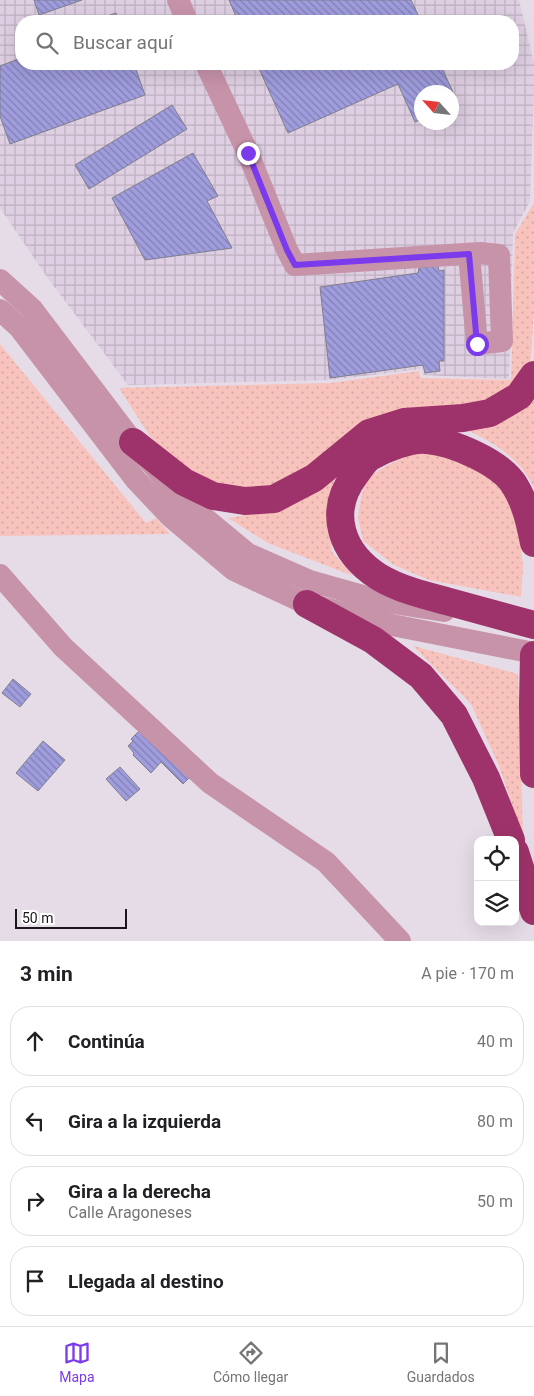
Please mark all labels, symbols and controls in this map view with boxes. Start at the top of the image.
search box [15,15,519,70]
icon: search [33,29,61,57]
text: Buscar aquí [73,31,173,54]
north arrow [414,85,459,130]
route end [237,142,260,165]
route start [466,333,489,356]
map controls [474,836,519,926]
button: locate [474,836,519,881]
button: layers [474,881,519,926]
scale bar [15,906,128,929]
text: 50 m [22,910,54,926]
text: 3 min [20,962,73,986]
text: A pie · 170 m [421,964,514,983]
icon: ahead [21,1027,49,1055]
text: Continúa [68,1030,145,1053]
text: 40 m [477,1032,513,1051]
icon: left [21,1107,49,1135]
text: Gira a la izquierda [68,1110,221,1133]
text: 80 m [477,1112,513,1131]
text: Gira a la derecha [68,1180,211,1203]
icon: right [21,1187,49,1215]
text: 50 m [477,1192,513,1211]
text: Calle Aragoneses [68,1203,192,1222]
icon: arrive [21,1267,49,1295]
text: Llegada al destino [68,1270,224,1293]
tab: Mapa [59,1339,95,1385]
tab: Cómo llegar [213,1339,288,1385]
tab: Guardados [407,1339,475,1385]

